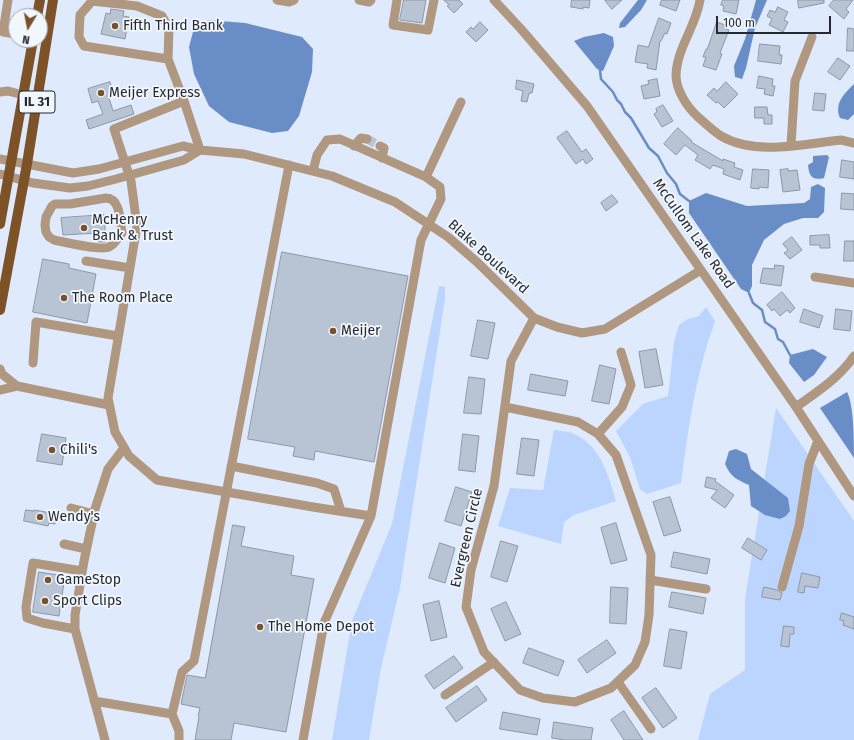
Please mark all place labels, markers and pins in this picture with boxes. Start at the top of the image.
place label: Fifth Third Bank [123,18,223,34]
marker: Fifth Third Bank [110,21,120,31]
place label: Meijer Express [109,85,200,101]
marker: Meijer Express [96,88,106,98]
place label: McHenry Bank & Trust [92,212,173,244]
marker: McHenry Bank & Trust [79,223,89,233]
place label: The Room Place [72,290,173,306]
marker: The Room Place [59,293,69,303]
place label: Meijer [341,323,380,339]
marker: Meijer [328,326,338,336]
place label: Chili's [60,442,97,458]
marker: Chili's [47,445,57,455]
place label: Wendy's [48,509,100,525]
marker: Wendy's [35,512,45,522]
place label: GameStop [56,572,121,588]
marker: GameStop [43,575,53,585]
place label: Sport Clips [53,593,122,609]
marker: Sport Clips [40,596,50,606]
place label: The Home Depot [268,619,374,635]
marker: The Home Depot [255,622,265,632]

